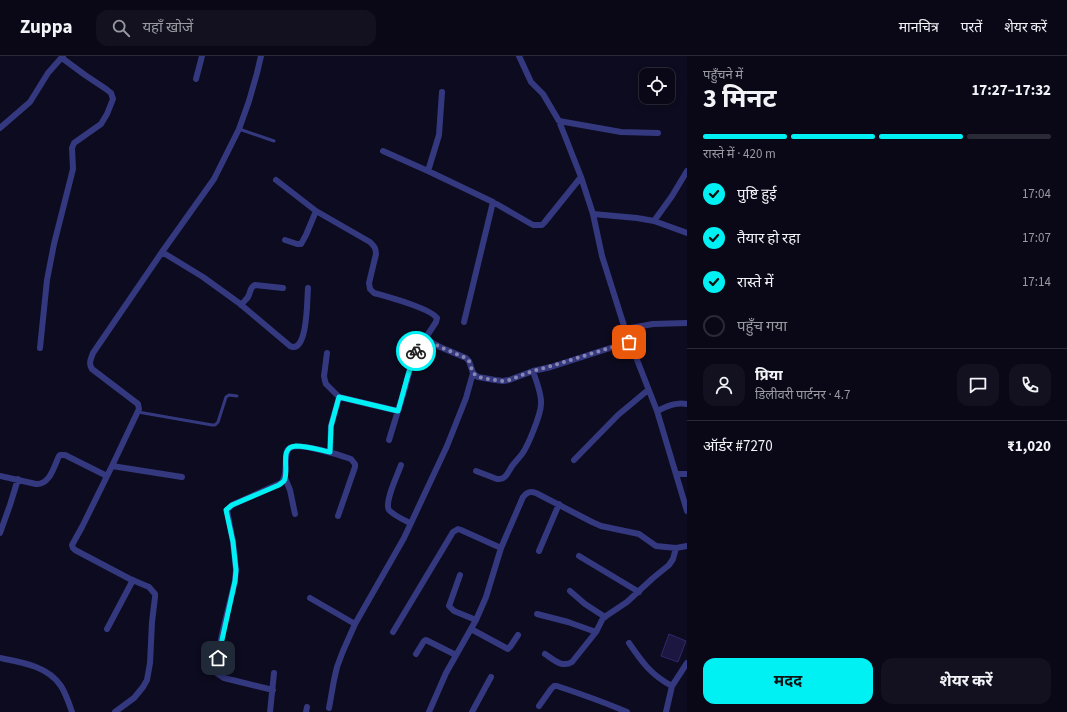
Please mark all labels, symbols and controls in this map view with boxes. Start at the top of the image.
search box [96,10,376,46]
text: Zuppa [20,14,72,41]
icon: search [110,17,132,39]
text: यहाँ खोजें [142,17,193,38]
text: मानचित्र [899,18,939,38]
text: परतें [961,18,982,38]
text: शेयर करें [1004,18,1047,38]
text: पहुँचने में [703,66,743,84]
map controls [639,68,675,104]
button: locate [639,68,675,104]
text: 3 मिनट [703,80,777,117]
text: 17:27–17:32 [971,80,1051,101]
text: रास्ते में · 420 m [703,145,776,163]
icon: check [703,183,725,205]
text: पुष्टि हुई [737,184,777,205]
text: 17:04 [1022,185,1051,203]
icon: check [703,227,725,249]
text: तैयार हो रहा [737,228,800,249]
text: 17:07 [1022,229,1051,247]
icon: check [703,271,725,293]
text: रास्ते में [737,272,773,293]
text: 17:14 [1022,273,1051,291]
text: पहुँच गया [737,316,787,337]
pin [612,325,646,359]
courier [396,331,436,371]
icon: bag [618,331,640,353]
icon: bike [405,340,427,362]
button: person [703,364,745,406]
button: chat [957,364,999,406]
button: phone [1009,364,1051,406]
text: प्रिया [755,365,783,386]
text: डिलीवरी पार्टनर · 4.7 [755,386,850,404]
text: ऑर्डर #7270 [703,436,773,457]
text: ₹1,020 [1007,436,1051,457]
pin [201,641,235,675]
icon: home [207,647,229,669]
button: मदद [703,658,873,704]
button: शेयर करें [881,658,1051,704]

